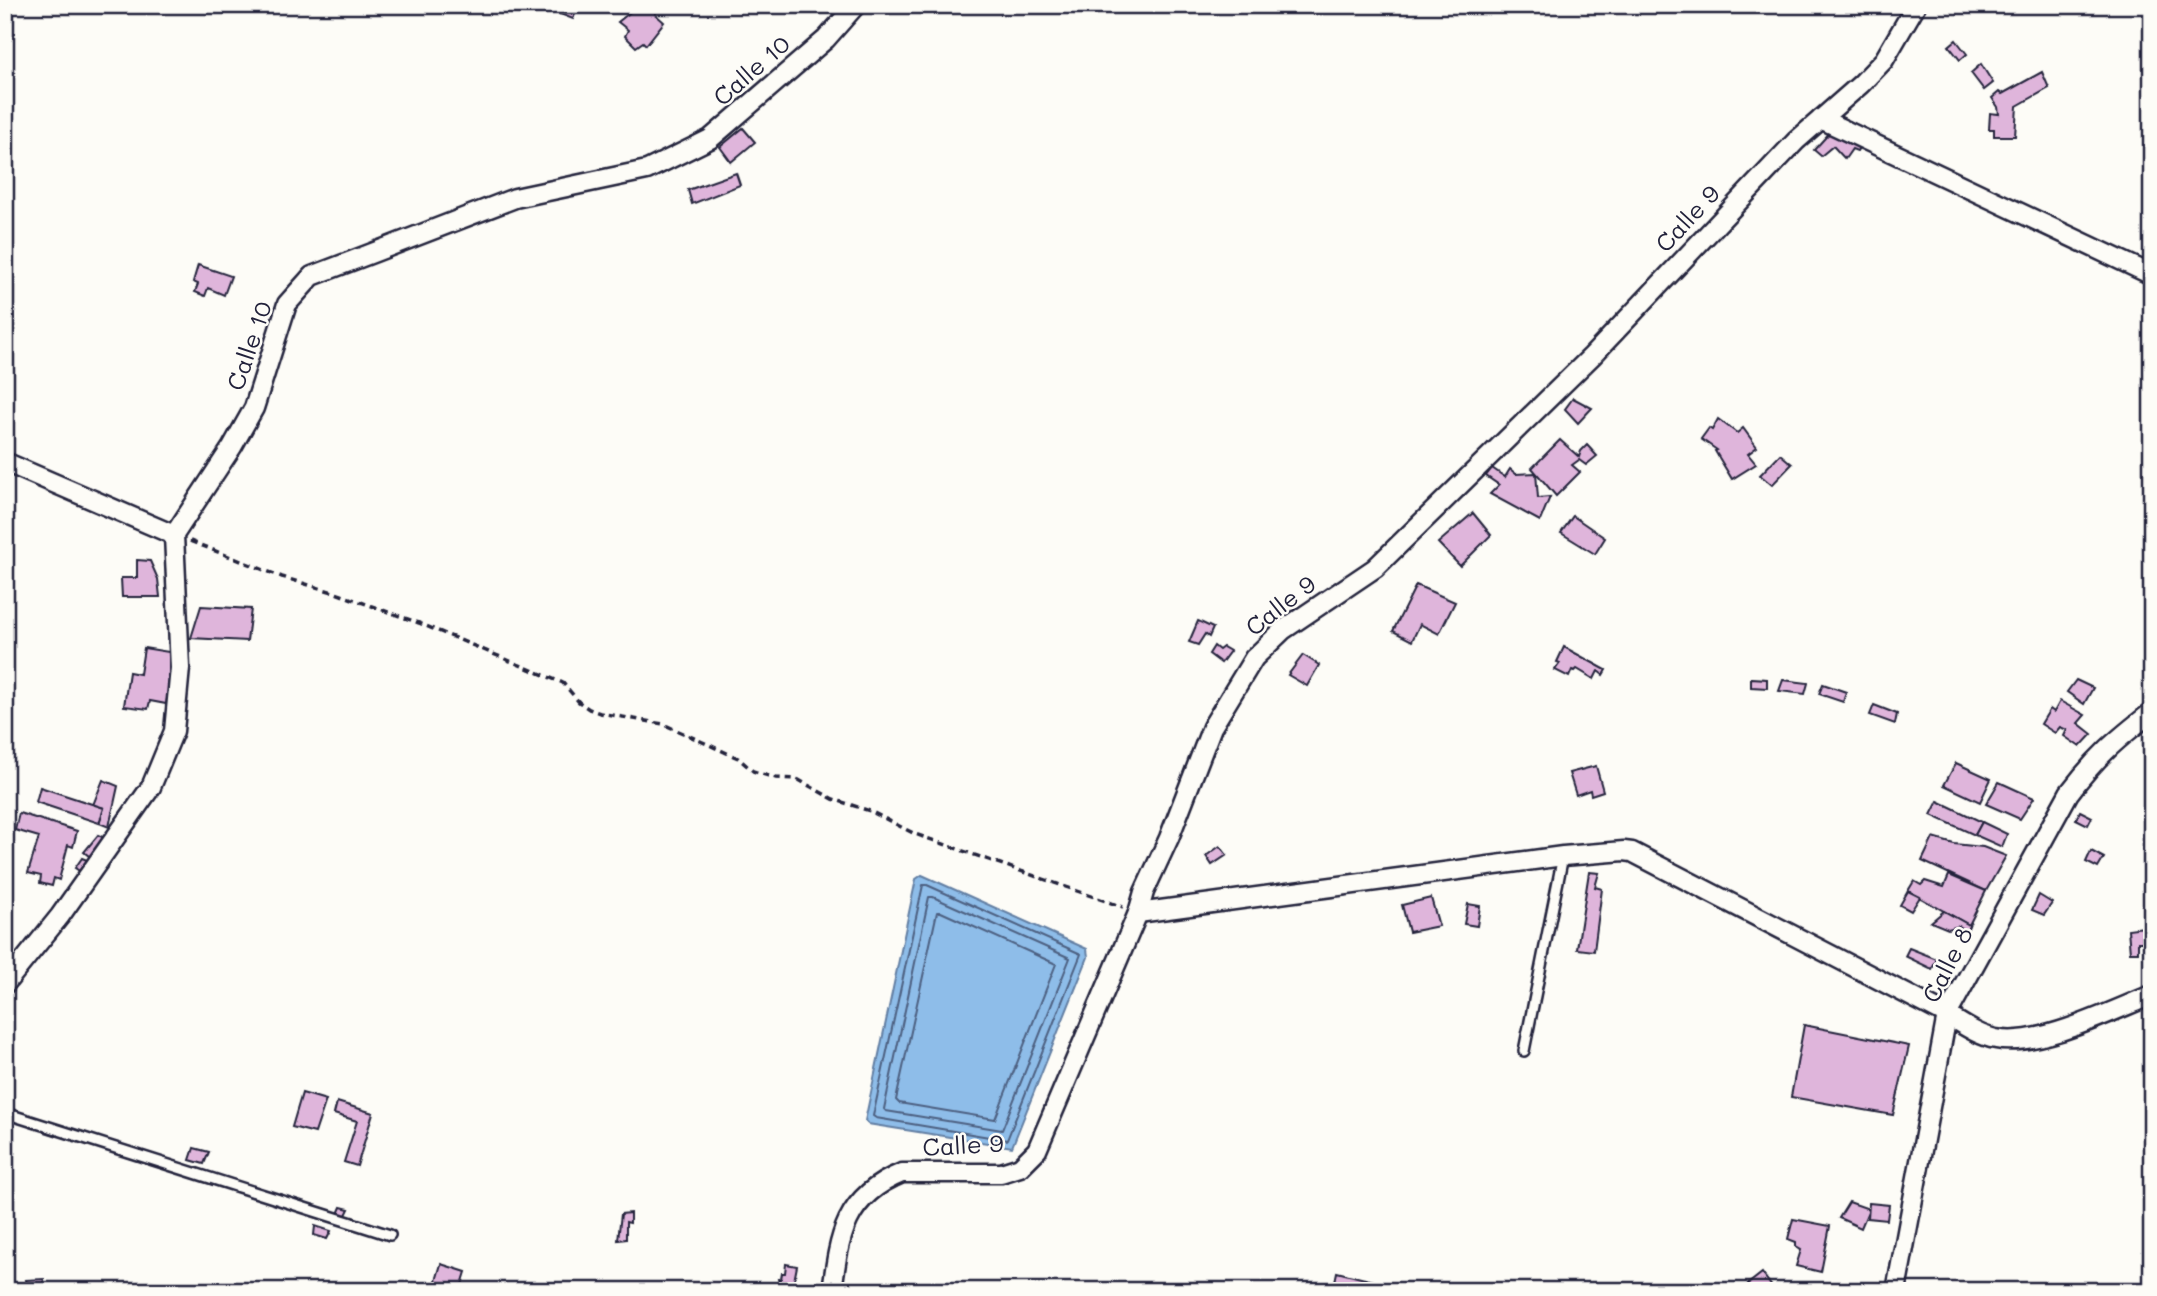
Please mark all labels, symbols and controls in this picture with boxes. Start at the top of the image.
street label: Calle 10 [706,28,796,112]
street label: Calle 9 [1648,178,1726,258]
street label: Calle 10 [219,297,278,394]
street label: Calle 9 [1239,568,1321,642]
street label: Calle 8 [1914,921,1979,1008]
street label: Calle 9 [922,1127,1004,1162]

